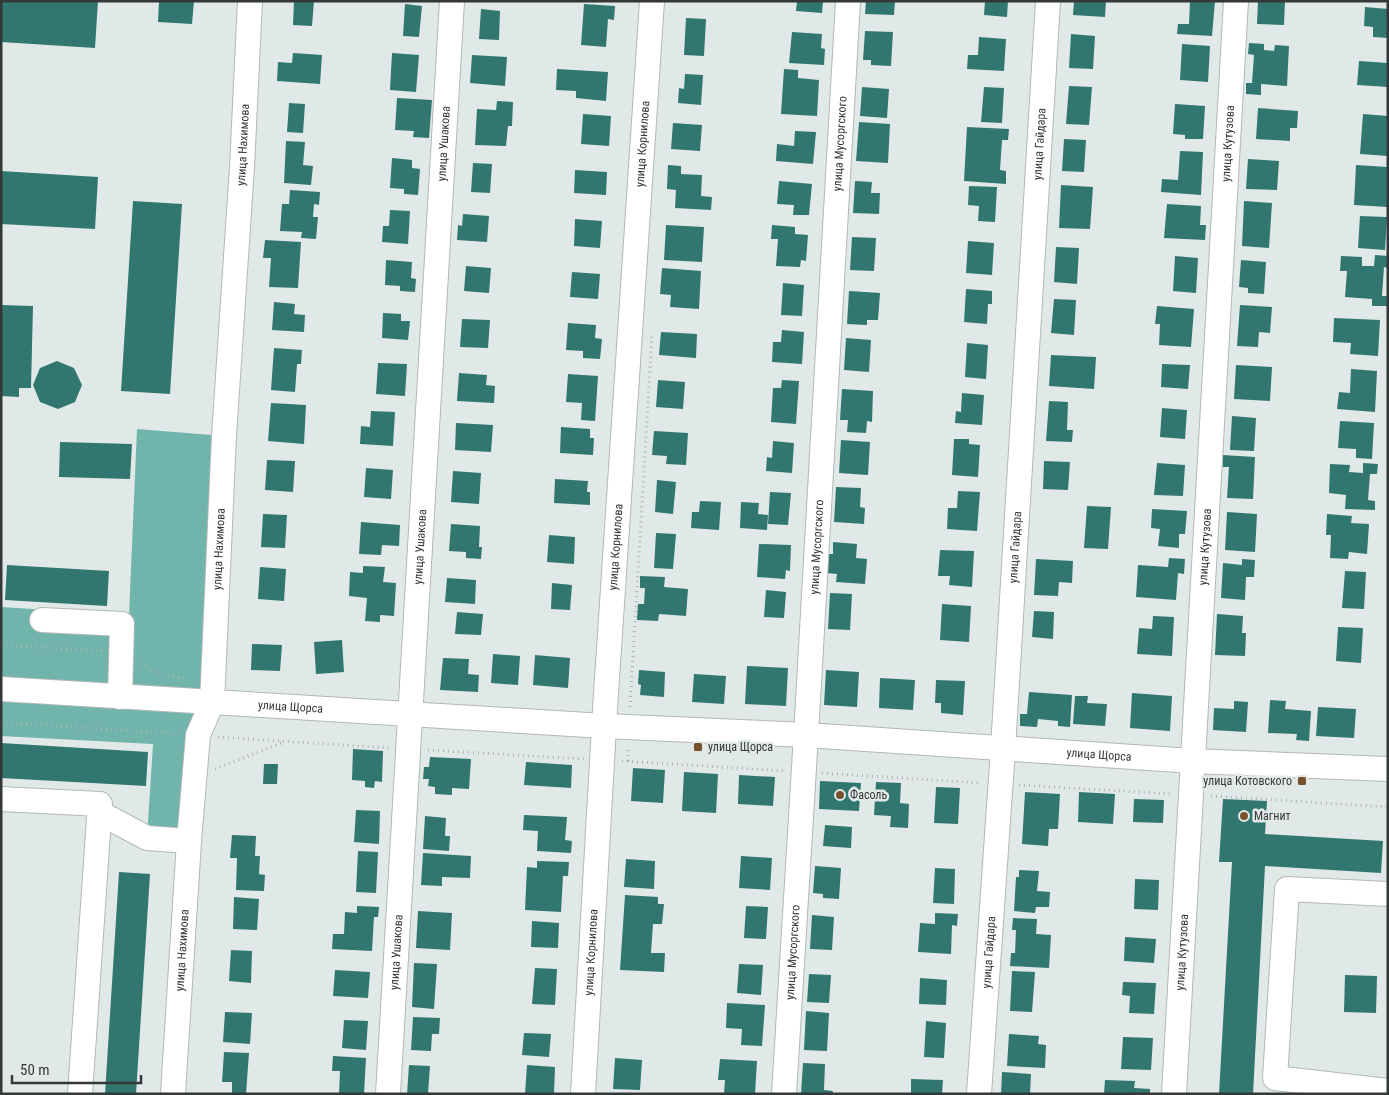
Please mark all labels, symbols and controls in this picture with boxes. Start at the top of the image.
street label: улица Мусоргского [830,96,850,192]
street label: улица Корнилова [633,100,652,188]
street label: улица Нахимова [234,103,252,186]
street label: улица Ушакова [434,105,453,182]
street label: улица Кутузова [1219,105,1237,182]
street label: улица Гайдара [1030,107,1049,180]
street label: улица Мусоргского [807,499,826,595]
street label: улица Корнилова [606,503,626,591]
street label: улица Нахимова [210,507,228,590]
street label: улица Кутузова [1196,508,1214,586]
street label: улица Ушакова [411,509,429,585]
street label: улица Гайдара [1006,511,1024,584]
street label: улица Щорса [257,698,324,716]
place label: улица Щорса [708,740,773,754]
marker: улица Щорса [692,741,704,753]
street label: улица Щорса [1066,746,1132,764]
place label: улица Котовского [1203,774,1292,788]
marker: улица Котовского [1296,775,1308,787]
place label: Фасоль [850,788,887,802]
marker: Фасоль [834,789,846,801]
place label: Магнит [1254,809,1291,823]
marker: Магнит [1238,810,1250,822]
street label: улица Мусоргского [783,904,803,1000]
street label: улица Корнилова [582,908,601,996]
street label: улица Нахимова [173,909,192,992]
street label: улица Кутузова [1173,913,1191,991]
street label: улица Ушакова [387,914,406,990]
street label: улица Гайдара [979,916,998,989]
scale bar [12,1052,141,1084]
text: 50 m [20,1061,50,1079]

